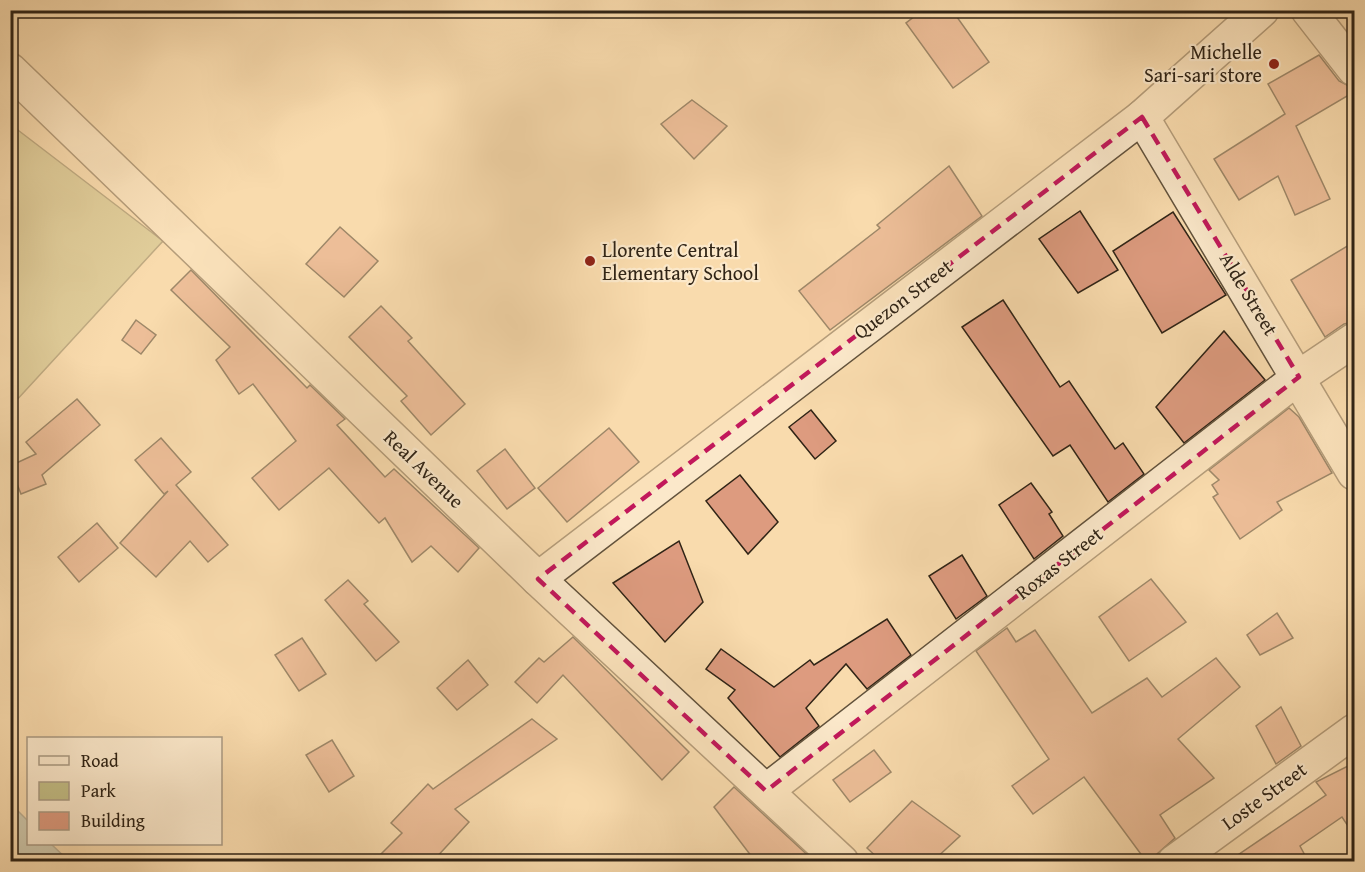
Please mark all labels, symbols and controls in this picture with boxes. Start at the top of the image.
place label: Michelle Sari-sari store [1144,37,1262,89]
marker: Michelle Sari-sari store [1267,57,1281,71]
place label: Llorente Central Elementary School [602,235,759,287]
street label: Alde Street [1213,246,1286,341]
street label: Quezon Street [847,252,958,346]
marker: Llorente Central Elementary School [583,254,597,268]
street label: Real Avenue [378,423,471,514]
street label: Roxas Street [1009,519,1109,606]
legend [27,737,222,845]
text: Road [81,747,119,774]
street label: Loste Street [1215,755,1312,837]
text: Park [81,777,117,804]
text: Building [81,807,145,834]

